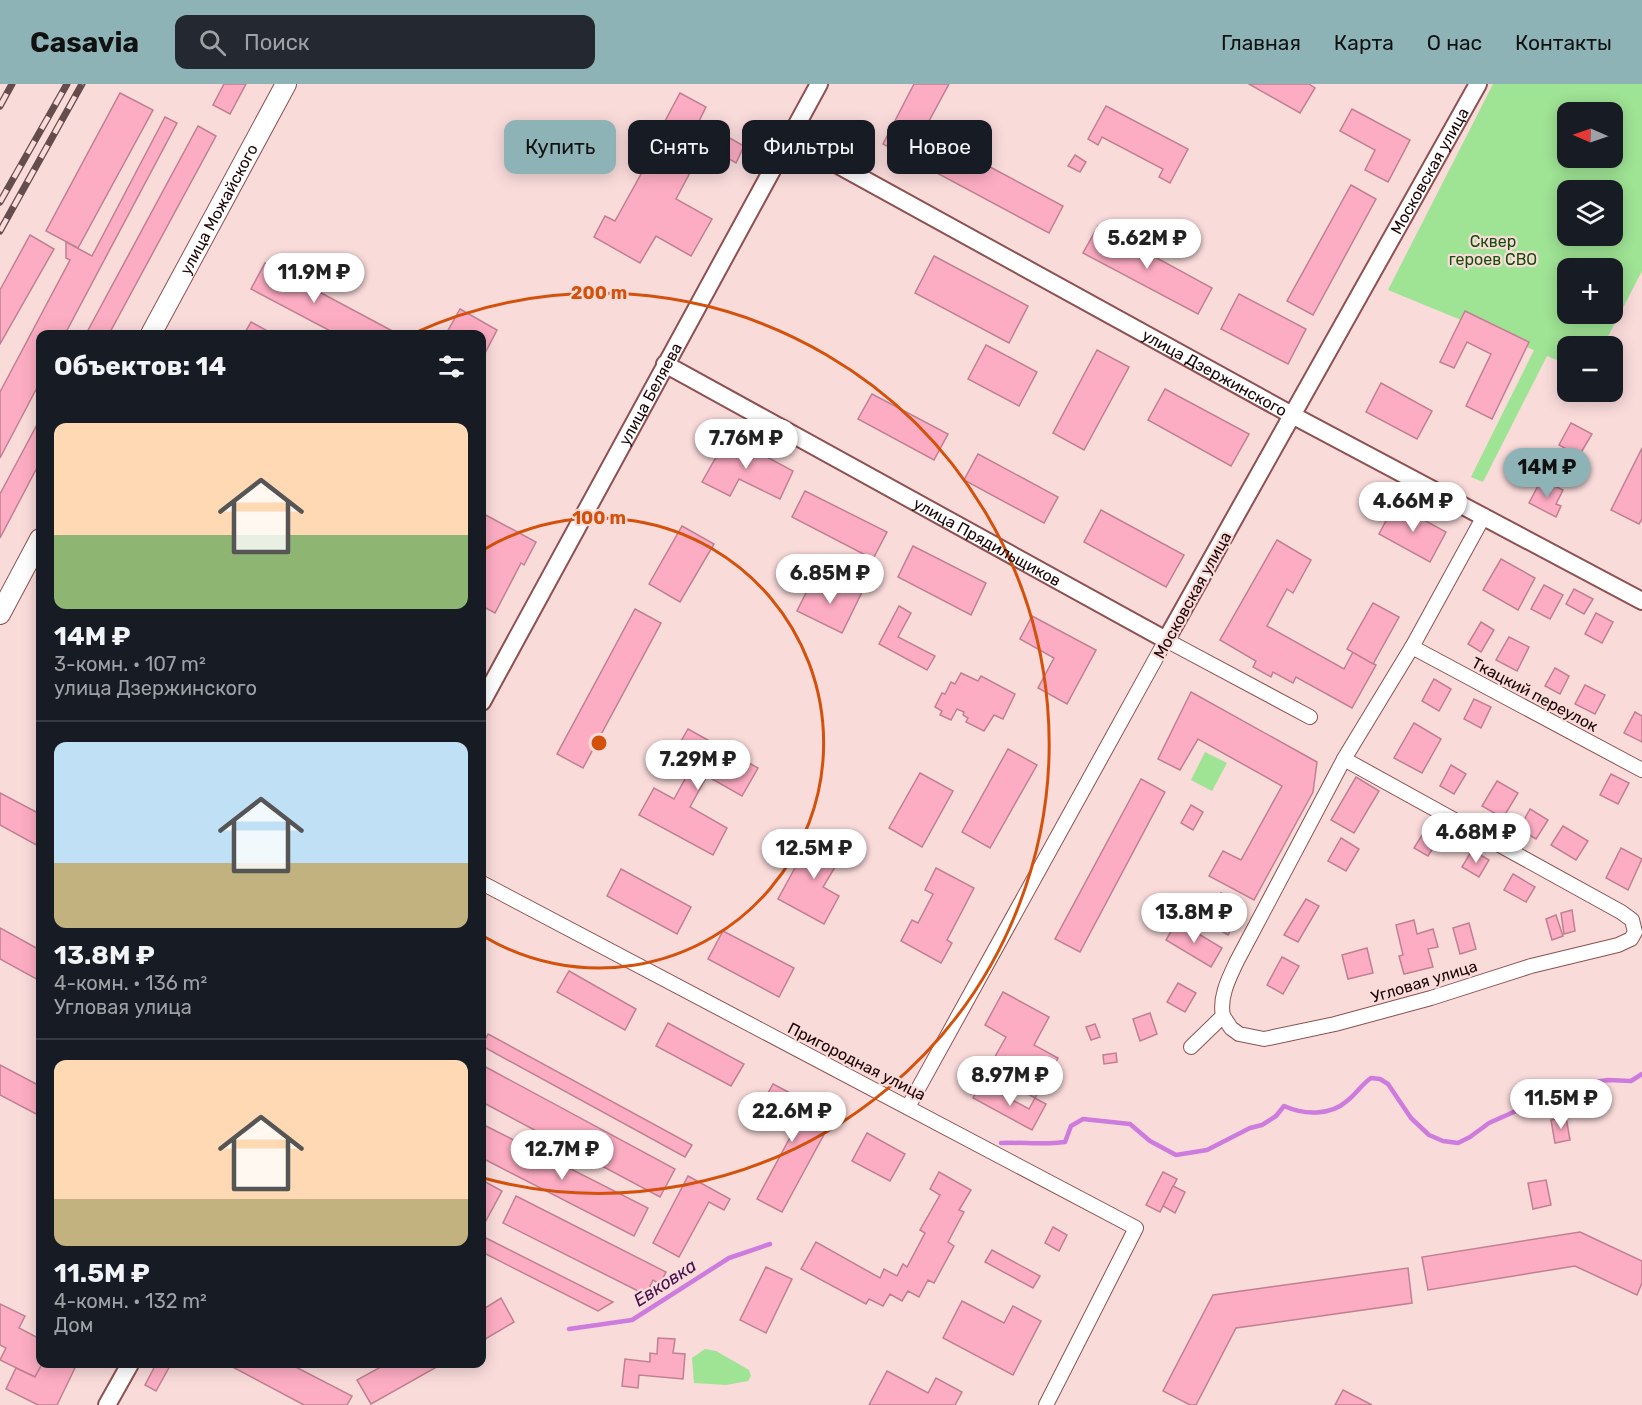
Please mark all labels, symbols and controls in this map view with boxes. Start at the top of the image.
search box [175,15,595,69]
text: Casavia [30,26,139,59]
icon: search [196,26,229,59]
text: Поиск [244,29,310,56]
text: Главная [1221,30,1301,55]
text: Карта [1334,30,1394,55]
text: О нас [1427,30,1482,55]
text: Контакты [1515,30,1612,55]
north arrow [1557,102,1623,168]
map controls [1557,102,1623,402]
street label: Московская улица [1387,104,1473,238]
chip: Купить [504,120,616,174]
chip: Снять [628,120,730,174]
chip: Фильтры [742,120,875,174]
chip: Новое [887,120,992,174]
street label: улица Можайского [176,141,262,278]
button: layers [1557,180,1623,246]
pin: 5.62M ₽ [1092,219,1202,270]
text: 5.62M ₽ [1107,226,1187,250]
park label: Сквер героев СВО [1449,232,1537,269]
pin: 11.9M ₽ [259,253,369,304]
button: + [1557,258,1623,324]
text: 11.9M ₽ [278,260,350,284]
text: 200 m [571,282,627,304]
street label: улица Дзержинского [1139,325,1290,420]
button: − [1557,336,1623,402]
street label: улица Беляева [615,340,686,449]
icon: filters [435,350,468,383]
text: Объектов: 14 [54,351,226,382]
pin: 7.76M ₽ [691,419,801,470]
text: 7.76M ₽ [709,426,783,450]
pin: 14M ₽ [1505,448,1589,499]
text: 14M ₽ [1518,455,1576,479]
icon: home [207,462,315,570]
pin: 4.66M ₽ [1358,482,1468,533]
text: 4.66M ₽ [1373,489,1453,513]
street label: улица Прядильщиков [910,494,1064,590]
text: 100 m [572,507,626,529]
street label: Московская улица [1150,529,1235,662]
pin: 6.85M ₽ [775,554,885,605]
text: 6.85M ₽ [790,561,870,585]
text: 14M ₽ [54,621,131,652]
text: 3-комн. · 107 m² [54,652,206,676]
street label: Ткацкий переулок [1468,653,1602,736]
text: улица Дзержинского [54,676,257,700]
centre of rings [589,733,609,753]
pin: 7.29M ₽ [643,740,753,791]
text: 7.29M ₽ [659,747,737,771]
icon: home [207,781,315,889]
pin: 4.68M ₽ [1421,813,1531,864]
text: 4.68M ₽ [1436,820,1516,844]
pin: 12.5M ₽ [759,829,869,880]
text: 12.5M ₽ [776,836,852,860]
pin: 13.8M ₽ [1139,893,1249,944]
text: 13.8M ₽ [1155,900,1233,924]
text: 13.8M ₽ [54,940,155,971]
street label: Угловая улица [1369,956,1480,1007]
text: 4-комн. · 136 m² [54,971,207,995]
text: Угловая улица [54,995,192,1019]
street label: Пригородная улица [785,1018,929,1104]
pin: 8.97M ₽ [955,1056,1065,1107]
text: 8.97M ₽ [971,1063,1049,1087]
pin: 11.5M ₽ [1506,1079,1616,1130]
text: 11.5M ₽ [1524,1086,1598,1110]
pin: 22.6M ₽ [737,1092,847,1143]
icon: home [207,1099,315,1207]
text: 22.6M ₽ [752,1099,832,1123]
pin: 12.7M ₽ [507,1130,617,1181]
text: 12.7M ₽ [525,1137,599,1161]
water label: Евковка [629,1254,701,1311]
text: 11.5M ₽ [54,1258,150,1289]
text: 4-комн. · 132 m² [54,1289,207,1313]
text: Дом [54,1313,93,1337]

